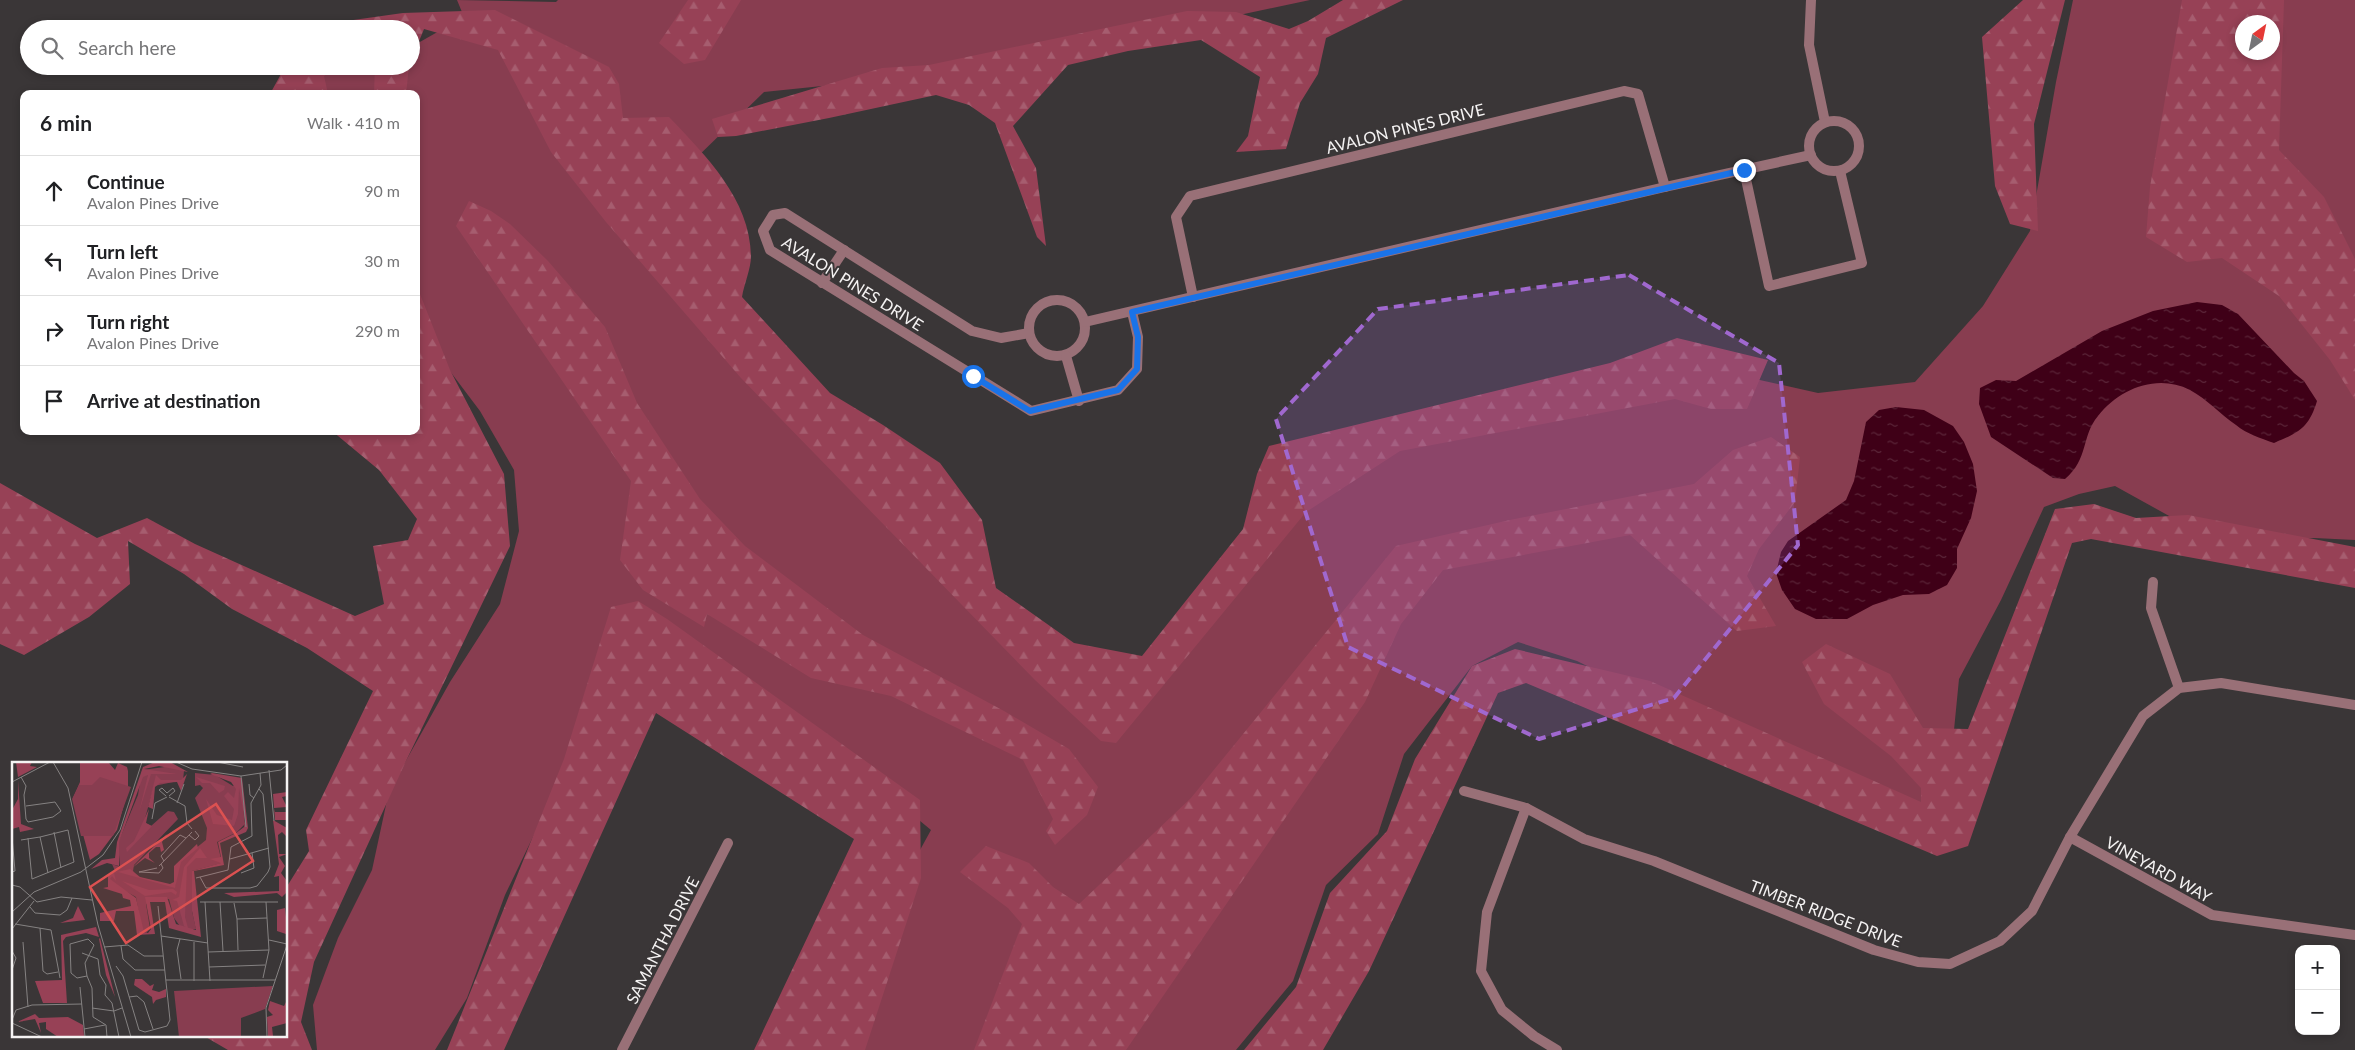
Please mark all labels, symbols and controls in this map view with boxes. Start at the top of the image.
north arrow [2235,15,2280,60]
search box [20,20,420,75]
icon: search [38,34,66,62]
text: Search here [78,36,176,59]
street label: AVALON PINES DRIVE [1324,99,1486,157]
text: 6 min [40,110,92,135]
text: Walk · 410 m [307,113,400,132]
route end [1733,159,1756,182]
text: Continue [87,170,165,193]
icon: ahead [40,177,68,205]
text: 90 m [364,181,400,200]
text: Avalon Pines Drive [87,193,219,212]
street label: AVALON PINES DRIVE [779,232,927,334]
text: Turn left [87,240,158,263]
icon: left [40,247,68,275]
text: 30 m [364,251,400,270]
text: Avalon Pines Drive [87,263,219,282]
text: Turn right [87,310,169,333]
icon: right [40,317,68,345]
text: 290 m [355,321,400,340]
text: Avalon Pines Drive [87,333,219,352]
route start [962,365,985,388]
icon: arrive [40,387,68,415]
text: Arrive at destination [87,389,260,412]
inset map [12,762,288,1038]
street label: VINEYARD WAY [2103,832,2215,906]
street label: SAMANTHA DRIVE [622,873,702,1007]
street label: TIMBER RIDGE DRIVE [1747,875,1905,951]
map controls [2295,945,2340,1035]
button: + [2295,945,2340,990]
button: − [2295,990,2340,1035]

